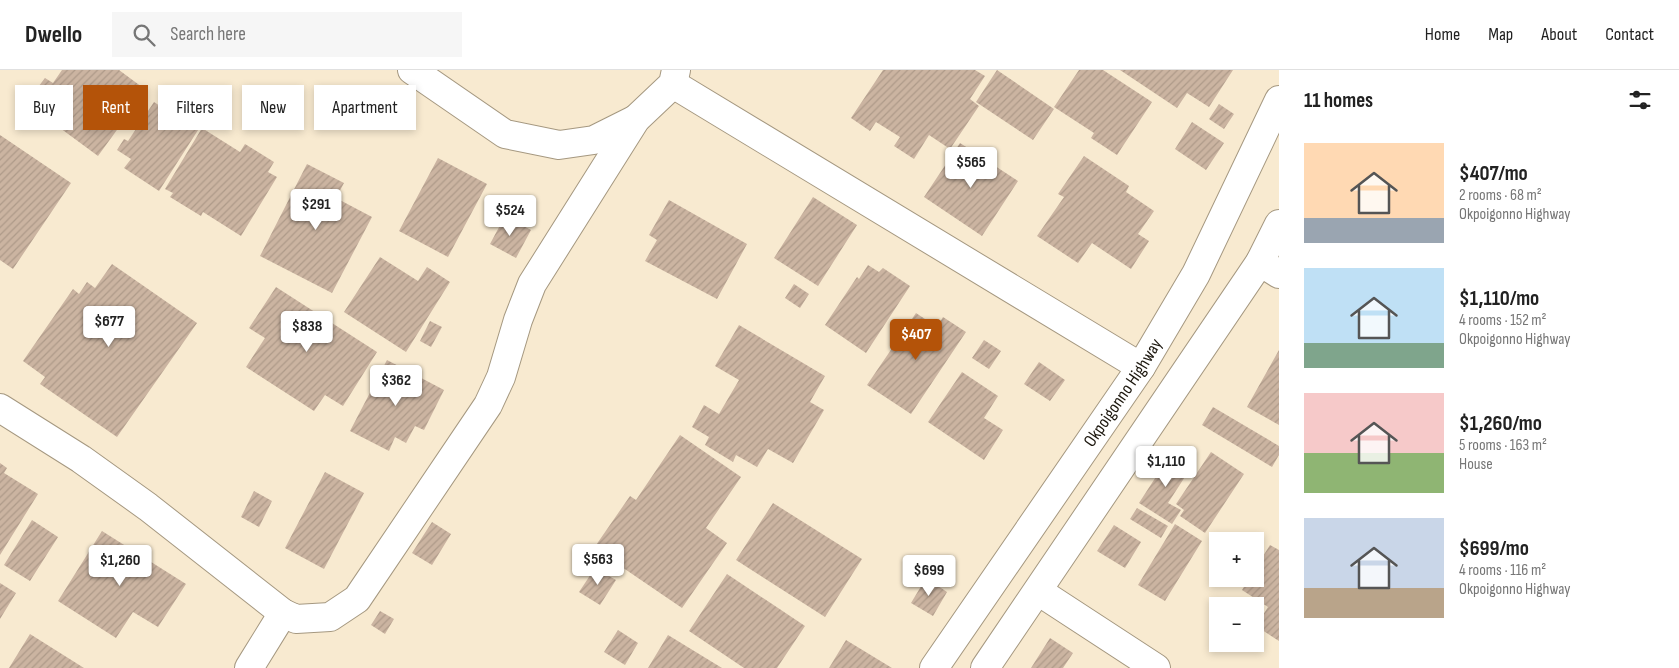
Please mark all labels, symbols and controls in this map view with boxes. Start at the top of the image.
search box [112,12,462,57]
text: Dwello [25,20,82,49]
icon: search [130,21,158,49]
text: Search here [170,23,246,46]
text: Home [1425,24,1460,45]
text: Map [1488,24,1513,45]
text: About [1541,24,1577,45]
text: Contact [1605,24,1654,45]
chip: Buy [15,85,73,130]
chip: Rent [83,85,148,130]
chip: Filters [158,85,232,130]
chip: New [242,85,304,130]
chip: Apartment [314,85,416,130]
icon: filters [1626,86,1654,114]
text: 11 homes [1304,88,1373,113]
pin: $565 [941,146,1001,189]
text: $565 [956,153,986,172]
text: $407/mo [1459,161,1528,186]
icon: home [1344,163,1404,223]
text: 2 rooms · 68 m² [1459,186,1542,205]
pin: $291 [286,189,346,231]
pin: $524 [480,194,540,237]
text: $291 [301,195,331,214]
text: $524 [495,201,525,220]
text: Okpoigonno Highway [1459,205,1570,224]
text: $1,110/mo [1459,286,1539,311]
icon: home [1344,288,1404,348]
pin: $677 [79,306,139,348]
pin: $838 [277,310,337,353]
text: 4 rooms · 152 m² [1459,311,1547,330]
text: $677 [94,312,124,331]
text: $838 [292,317,322,336]
pin: $407 [886,318,946,361]
text: $407 [901,325,931,344]
text: Okpoigonno Highway [1459,330,1570,349]
street label: Okpoigonno Highway [1079,335,1167,451]
pin: $362 [366,364,426,407]
text: $362 [381,371,411,390]
text: $1,260/mo [1459,411,1542,436]
icon: home [1344,413,1404,473]
text: 5 rooms · 163 m² [1459,436,1547,455]
pin: $1,110 [1125,446,1207,488]
text: $1,110 [1147,452,1185,471]
text: House [1459,455,1493,474]
map controls [1209,532,1264,652]
button: + [1209,532,1264,587]
text: $699/mo [1459,536,1529,561]
icon: home [1344,538,1404,598]
pin: $1,260 [79,544,161,587]
pin: $563 [568,544,628,586]
text: $563 [583,550,613,569]
text: $1,260 [100,551,140,570]
pin: $699 [899,554,959,597]
text: $699 [914,561,944,580]
text: 4 rooms · 116 m² [1459,561,1546,580]
text: Okpoigonno Highway [1459,580,1570,599]
button: − [1209,597,1264,652]

